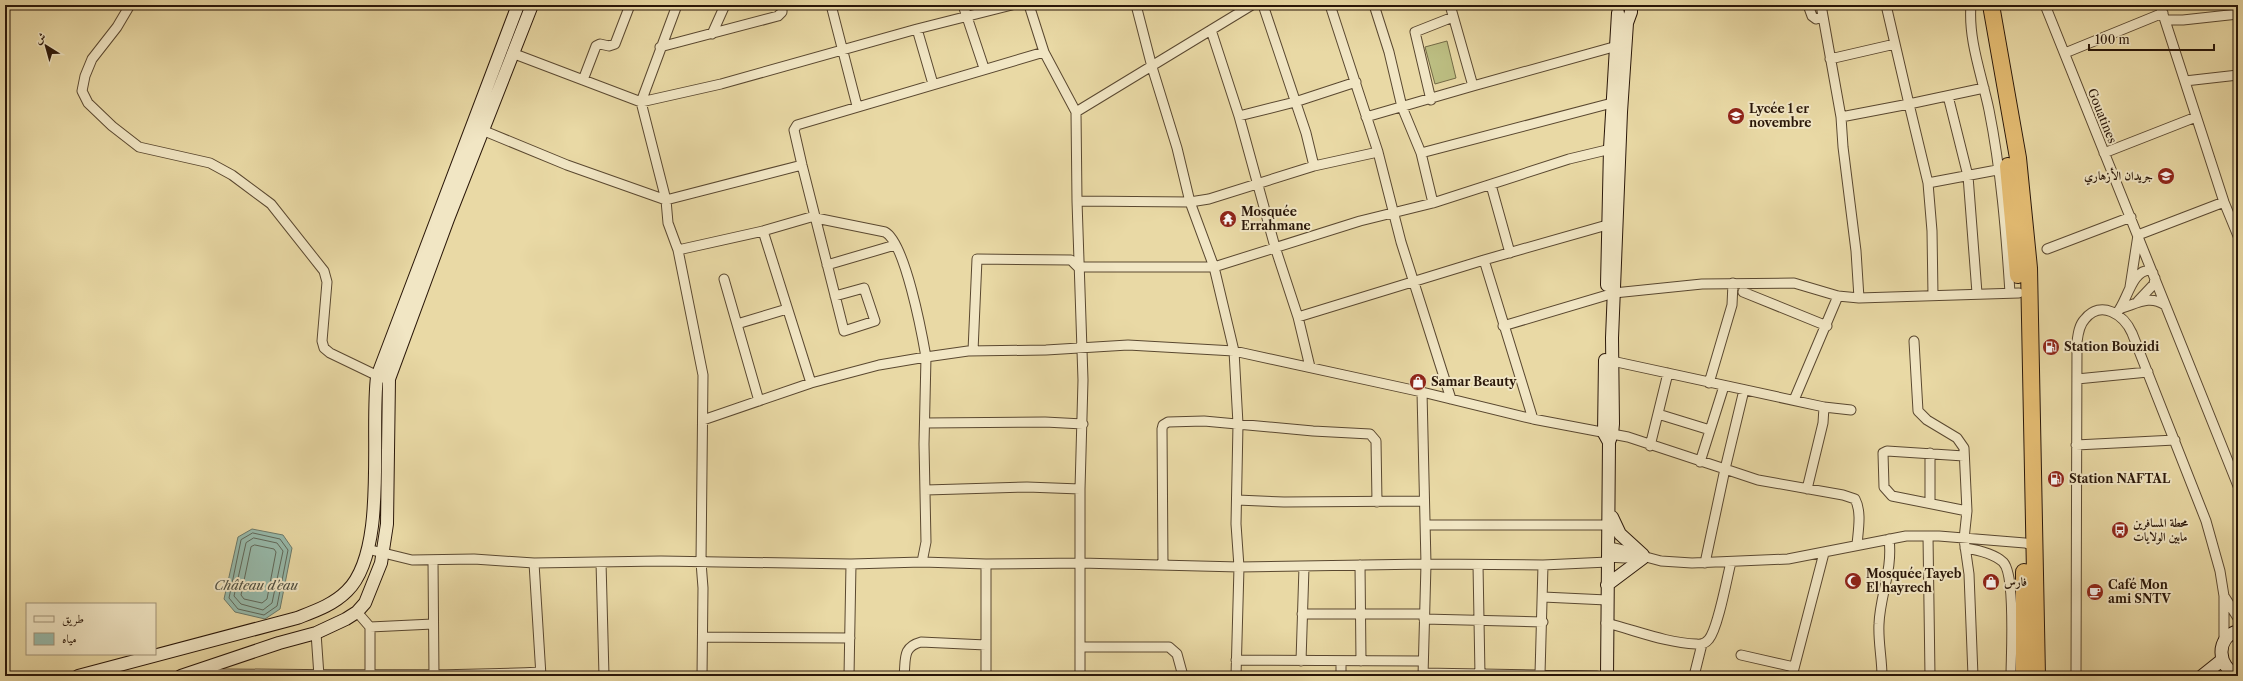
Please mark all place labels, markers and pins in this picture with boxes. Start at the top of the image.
place label: Lycée 1 er novembre [1749,101,1812,130]
school or university icon: Lycée 1 er novembre [1726,106,1746,126]
school or university icon: جريدان الأزهاري [2156,166,2176,186]
place label: جريدان الأزهاري [2084,167,2153,186]
place label: Mosquée Errahmane [1241,204,1311,233]
temple icon: Mosquée Errahmane [1218,209,1238,229]
fuel station icon: Station Bouzidi [2041,337,2061,357]
place label: Station Bouzidi [2064,339,2160,354]
shop icon: Samar Beauty [1408,372,1428,392]
place label: Samar Beauty [1431,374,1517,389]
fuel station icon: Station NAFTAL [2046,469,2066,489]
place label: Station NAFTAL [2069,471,2171,486]
place label: محطة المسافرين مابين الولايات [2133,515,2189,545]
bus stop icon: محطة المسافرين مابين الولايات [2110,520,2130,540]
place label: Mosquée Tayeb El hayrech [1866,566,1962,595]
mosque icon: Mosquée Tayeb El hayrech [1843,571,1863,591]
shop icon: فارس [1981,572,2001,592]
place label: فارس [2004,574,2027,589]
place label: Café Mon ami SNTV [2108,577,2172,606]
cafe icon: Café Mon ami SNTV [2085,582,2105,602]

